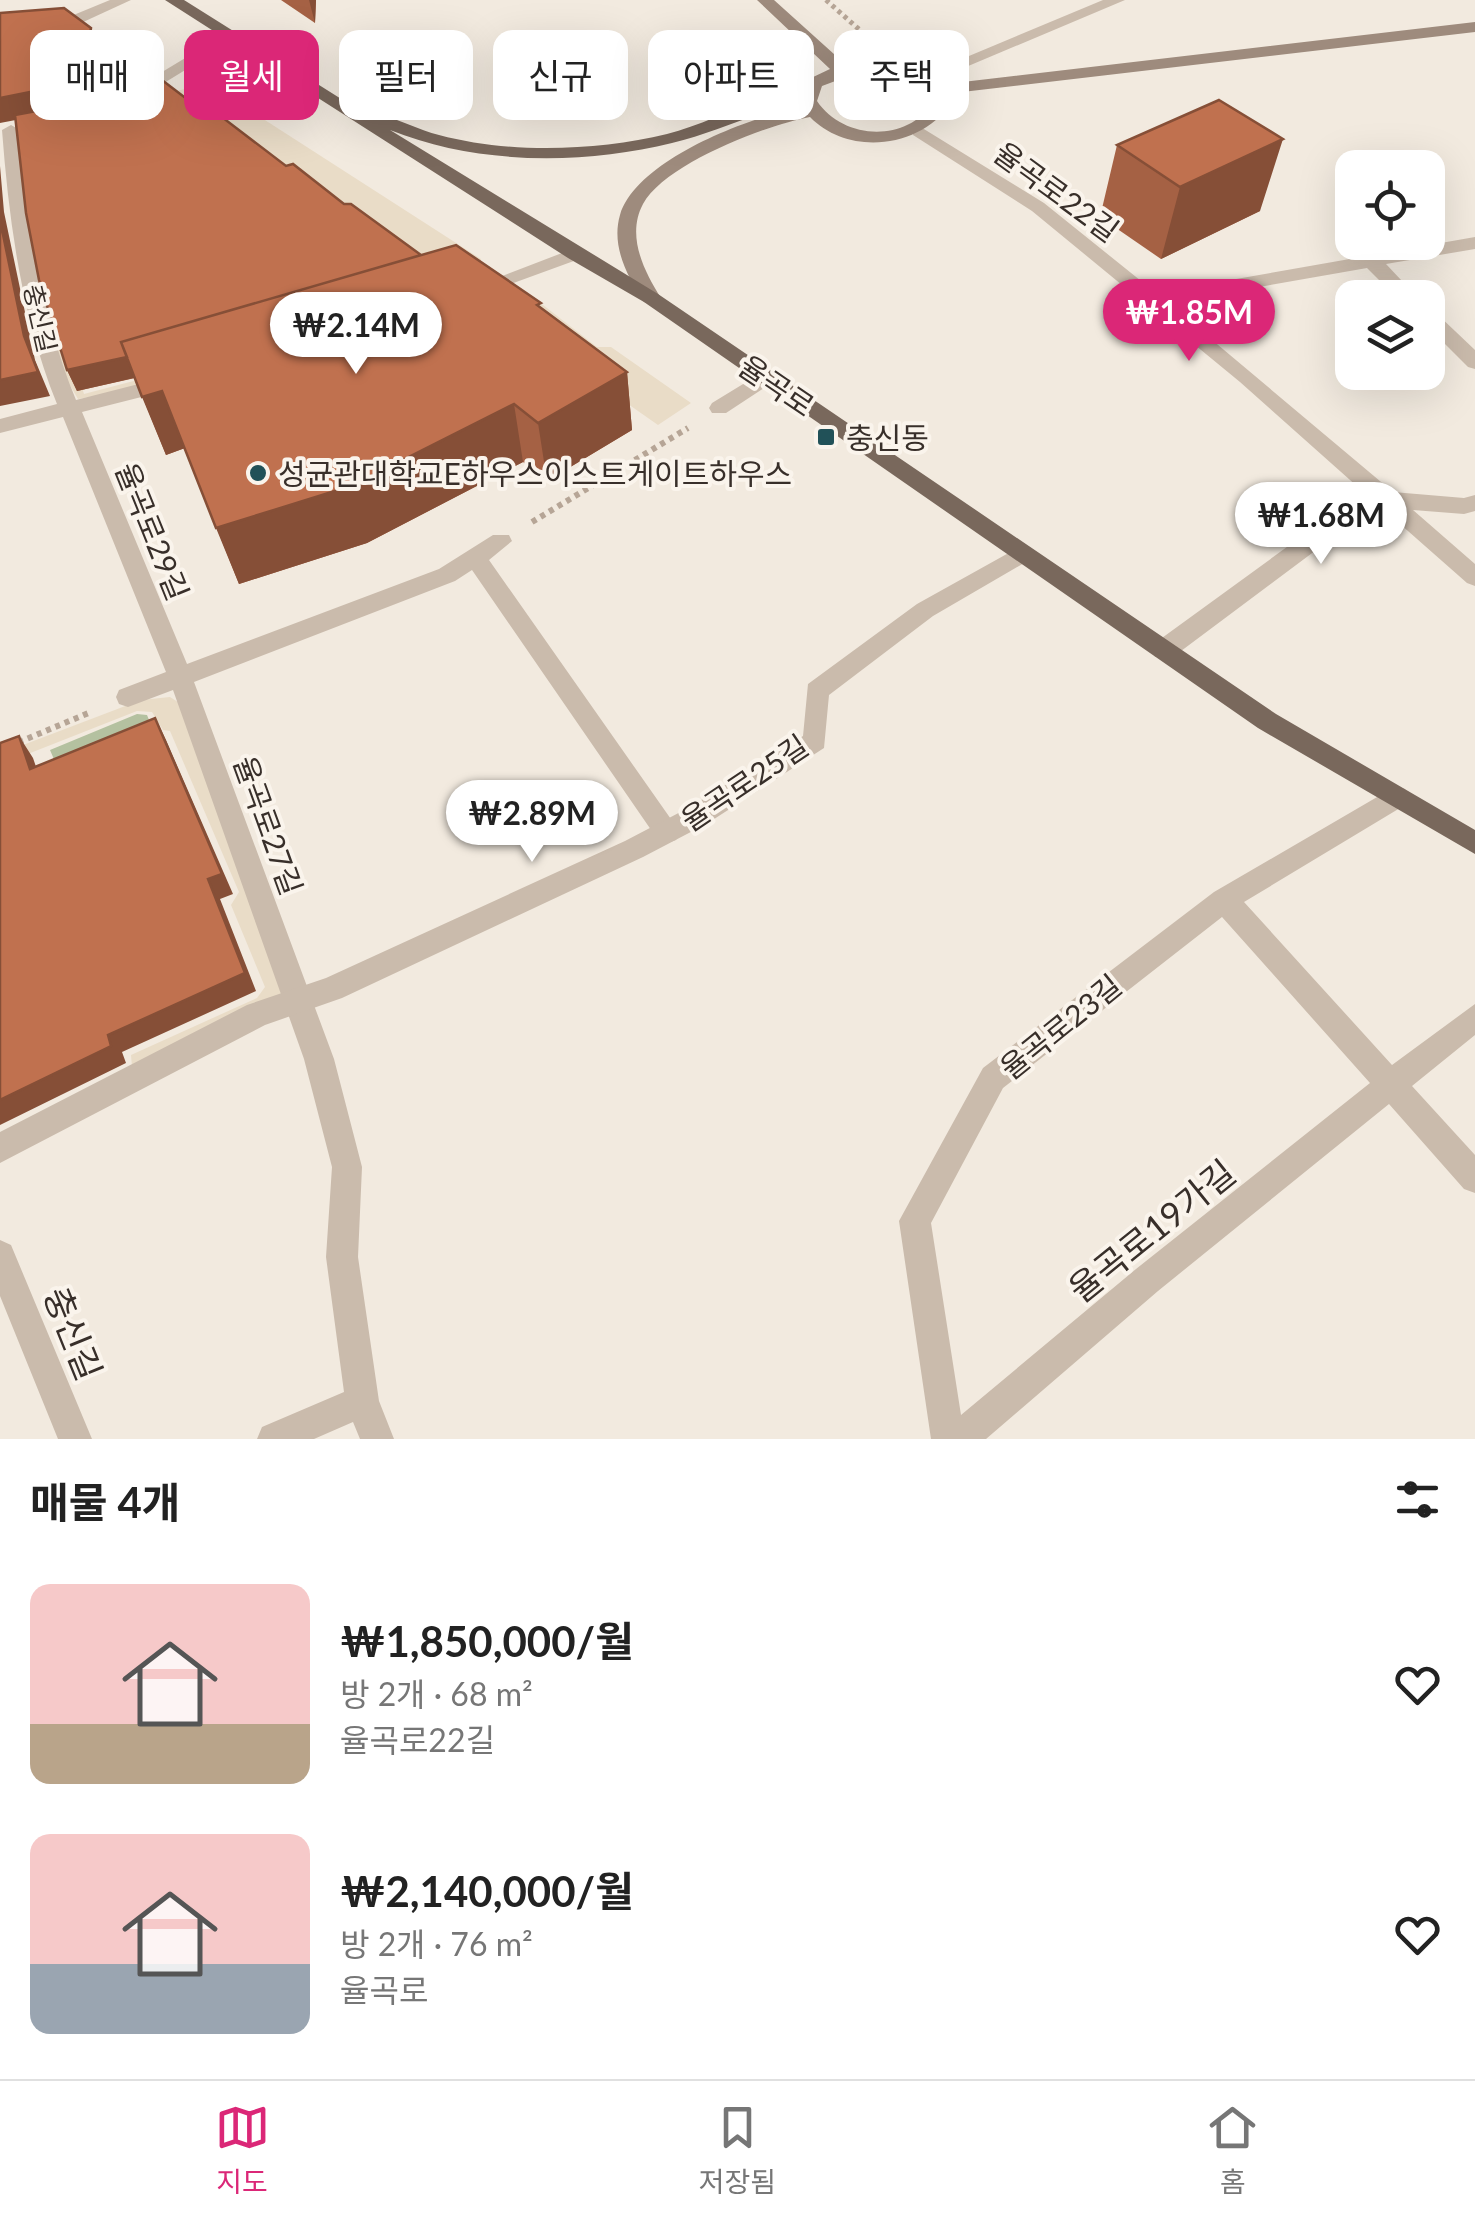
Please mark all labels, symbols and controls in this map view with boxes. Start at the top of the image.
chip: 매매 [30,30,164,120]
chip: 월세 [184,30,319,120]
chip: 필터 [339,30,473,120]
chip: 신규 [493,30,628,120]
chip: 아파트 [648,30,814,120]
chip: 주택 [834,30,969,120]
street label: 율곡로22길 [988,134,1126,248]
map controls [1335,150,1445,390]
button: locate [1335,150,1445,260]
pin: ₩1.85M [1108,279,1270,364]
button: layers [1335,280,1445,390]
street label: 충신길 [19,281,63,355]
pin: ₩2.14M [275,292,437,377]
text: ₩1.85M [1125,292,1253,331]
text: ₩2.14M [292,305,420,344]
street label: 율곡로 [733,347,821,423]
place label: 충신동 [846,419,929,455]
marker: 충신동 [815,426,837,448]
place label: 성균관대학교E하우스이스트게이트하우스 [278,455,792,491]
street label: 율곡로29길 [109,457,197,605]
marker: 성균관대학교E하우스이스트게이트하우스 [247,462,269,484]
pin: ₩1.68M [1240,482,1402,567]
text: ₩1.68M [1257,495,1385,534]
street label: 율곡로25길 [674,726,814,838]
street label: 율곡로27길 [227,751,311,899]
pin: ₩2.89M [451,780,613,865]
text: ₩2.89M [468,793,596,832]
street label: 율곡로23길 [992,966,1128,1086]
street label: 율곡로19가길 [1059,1150,1243,1310]
street label: 충신길 [36,1280,112,1386]
icon: filters [1390,1472,1445,1527]
text: 매물 4개 [30,1477,181,1527]
text: ₩1,850,000/월 [340,1616,634,1666]
icon: home [110,1624,230,1744]
icon: heart [1390,1657,1445,1712]
text: 방 2개 · 68 m² [340,1674,533,1713]
text: 율곡로22길 [340,1720,495,1759]
text: ₩2,140,000/월 [340,1866,634,1916]
icon: home [110,1874,230,1994]
icon: heart [1390,1907,1445,1962]
text: 방 2개 · 76 m² [340,1924,533,1963]
text: 율곡로 [340,1970,428,2009]
tab: 지도 [215,2100,270,2200]
tab: 저장됨 [699,2100,776,2200]
tab: 홈 [1205,2100,1260,2200]

